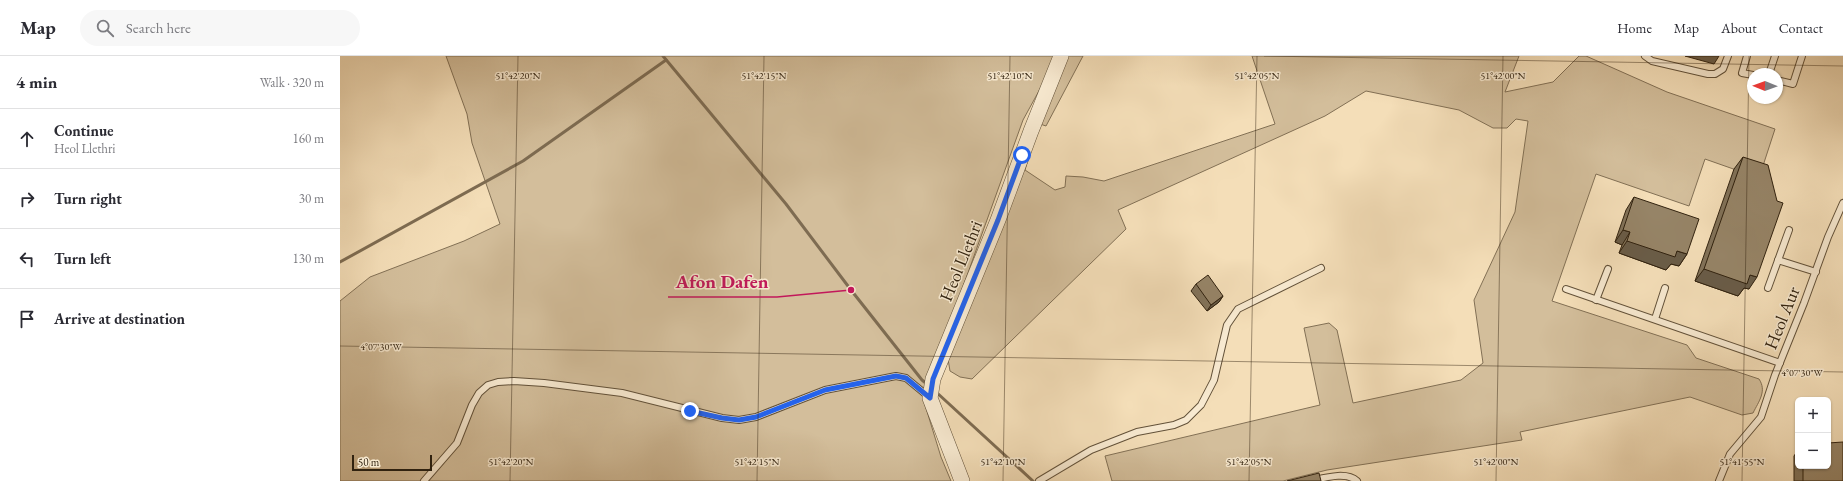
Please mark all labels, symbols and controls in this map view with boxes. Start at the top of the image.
search box [80,10,360,46]
text: Map [20,15,56,40]
icon: search [94,17,116,39]
text: Search here [126,18,191,37]
text: Home [1617,19,1652,37]
text: Map [1674,19,1699,37]
text: About [1721,19,1757,37]
text: Contact [1779,19,1823,37]
north arrow [1747,68,1783,104]
text: 51°42'20"N [496,69,541,82]
text: 51°42'15"N [742,69,787,82]
text: 51°42'10"N [988,69,1033,82]
text: 51°42'05"N [1235,69,1280,82]
text: 51°42'00"N [1481,69,1526,82]
text: 4 min [16,71,57,93]
text: Walk · 320 m [260,74,324,91]
text: Continue [54,121,114,140]
icon: ahead [16,128,38,150]
text: 160 m [293,130,324,147]
text: Heol Llethri [54,140,116,157]
route start [1013,146,1031,164]
icon: right [16,188,38,210]
text: Turn right [54,189,122,208]
text: 30 m [299,190,324,207]
street label: Heol Llethri [934,216,987,305]
icon: left [16,248,38,270]
text: Turn left [54,249,111,268]
text: 130 m [293,250,324,267]
callout: Afon Dafen [668,266,777,297]
text: Afon Dafen [675,269,769,294]
street label: Heol Aur [1759,283,1805,353]
icon: arrive [16,308,38,330]
text: Arrive at destination [54,309,185,328]
text: 4°07'30"W [360,340,403,353]
text: 4°07'30"W [1781,366,1824,379]
map controls [1795,397,1831,469]
button: + [1795,397,1831,433]
route end [681,402,699,420]
button: − [1795,433,1831,469]
scale bar [352,453,432,472]
text: 50 m [358,455,379,469]
text: 51°42'20"N [489,455,534,468]
text: 51°42'15"N [735,455,780,468]
text: 51°42'10"N [981,455,1026,468]
text: 51°42'05"N [1227,455,1272,468]
text: 51°42'00"N [1474,455,1519,468]
text: 51°41'55"N [1720,455,1765,468]

